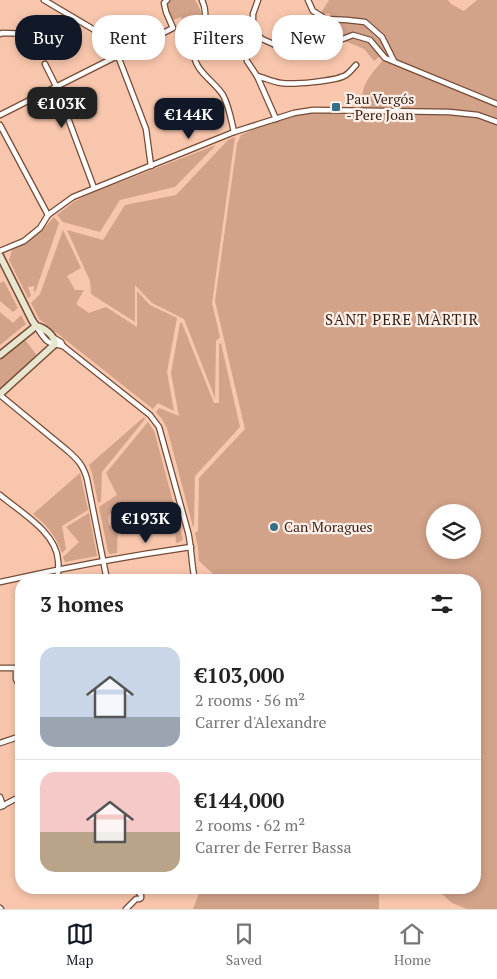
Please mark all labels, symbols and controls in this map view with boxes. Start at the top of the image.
chip: Buy [15,15,82,60]
chip: Rent [92,15,165,60]
chip: Filters [175,15,262,60]
chip: New [272,15,343,60]
pin: €103K [27,86,97,129]
place label: Pau Vergós - Pere Joan [346,89,414,124]
text: €103K [38,92,86,114]
pin: €144K [154,98,224,140]
marker: Pau Vergós - Pere Joan [330,101,342,113]
text: €144K [165,103,213,125]
district label: SANT PERE MÀRTIR [325,309,479,329]
pin: €193K [111,502,181,544]
map controls [426,504,481,559]
button: layers [426,504,481,559]
text: €193K [122,507,170,529]
place label: Can Moragues [284,517,373,536]
marker: Can Moragues [268,521,280,533]
text: 3 homes [40,590,124,618]
icon: filters [428,590,456,618]
text: €103,000 [195,661,284,689]
icon: home [80,667,140,727]
text: 2 rooms · 56 m² [195,689,305,711]
text: Carrer d'Alexandre [195,711,327,733]
text: €144,000 [195,786,284,814]
icon: home [80,792,140,852]
text: 2 rooms · 62 m² [195,814,305,836]
text: Carrer de Ferrer Bassa [195,836,352,858]
tab: Map [66,920,94,969]
tab: Saved [226,920,262,969]
tab: Home [394,920,431,969]

